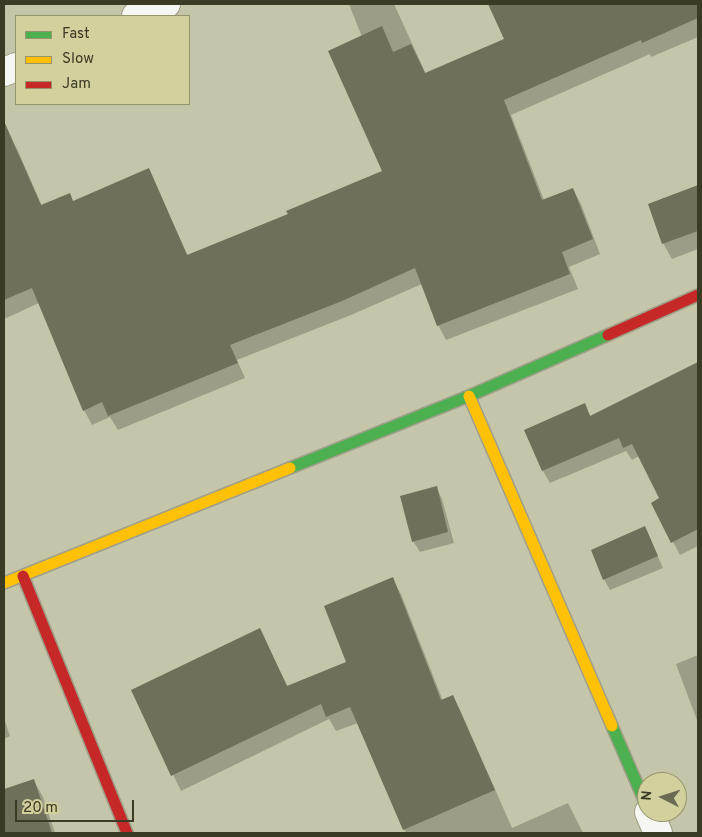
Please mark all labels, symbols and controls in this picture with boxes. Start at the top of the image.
legend [15,15,190,105]
text: Fast [62,25,90,44]
text: Slow [62,50,94,69]
text: Jam [62,75,91,94]
north arrow [637,772,687,822]
scale bar [18,790,136,822]
text: N [639,790,656,801]
text: 20 m [23,799,58,818]

